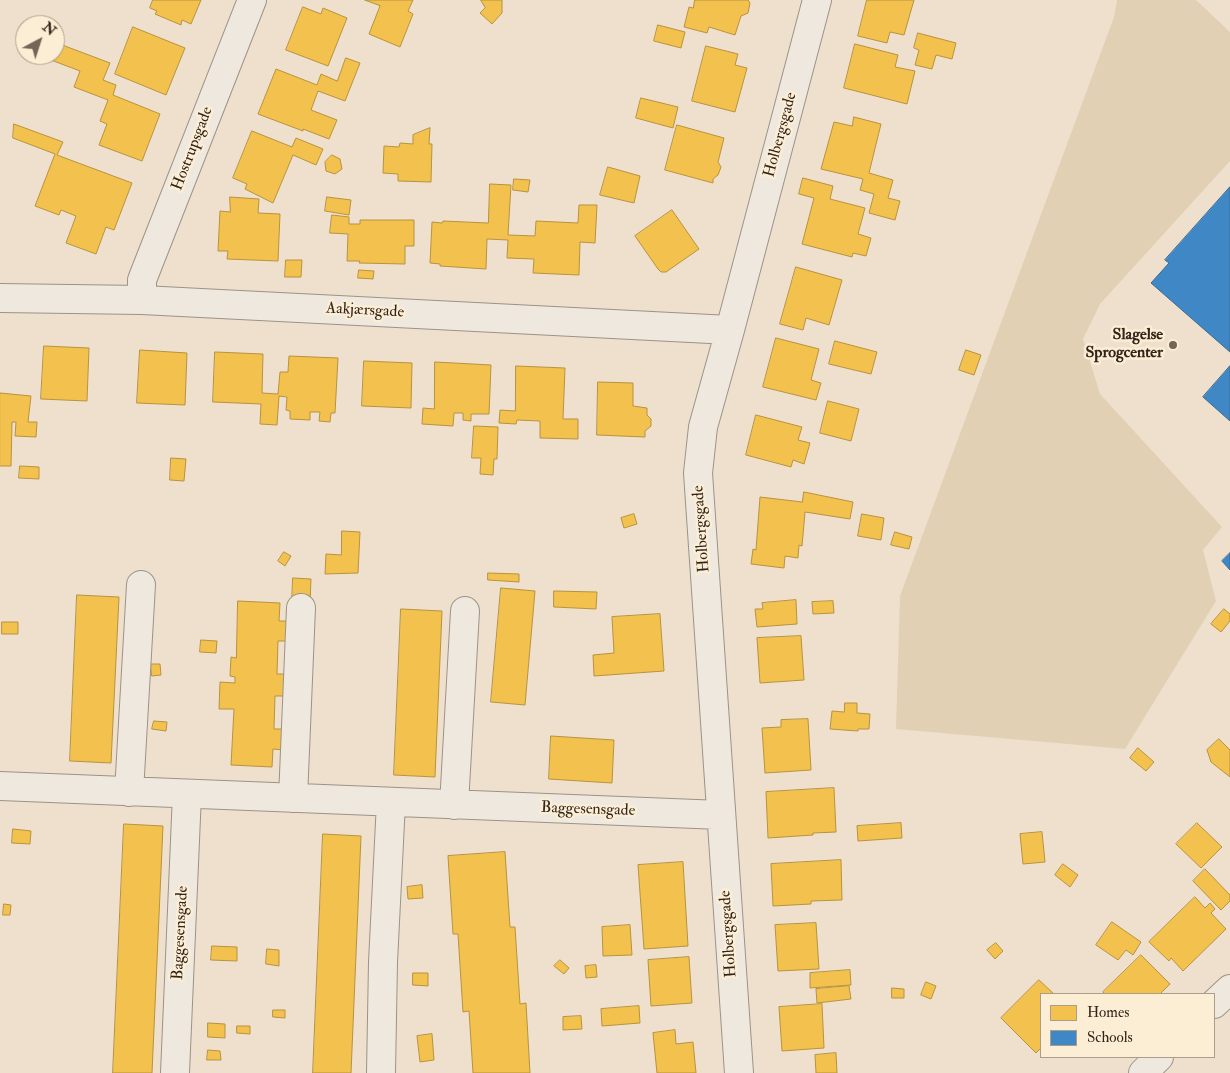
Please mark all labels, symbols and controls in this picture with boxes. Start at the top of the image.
north arrow [15,15,65,65]
text: N [39,18,60,39]
street label: Holbergsgade [760,90,802,180]
street label: Hostrupsgade [168,104,218,194]
street label: Aakjærsgade [326,299,404,323]
place label: Slagelse Sprogcenter [1085,326,1163,364]
marker: Slagelse Sprogcenter [1167,339,1179,351]
street label: Holbergsgade [689,485,715,573]
street label: Baggesensgade [540,799,636,821]
street label: Baggesensgade [169,885,193,981]
street label: Holbergsgade [716,890,742,978]
legend [1040,993,1215,1058]
text: Homes [1087,1003,1129,1022]
text: Schools [1087,1028,1133,1047]

